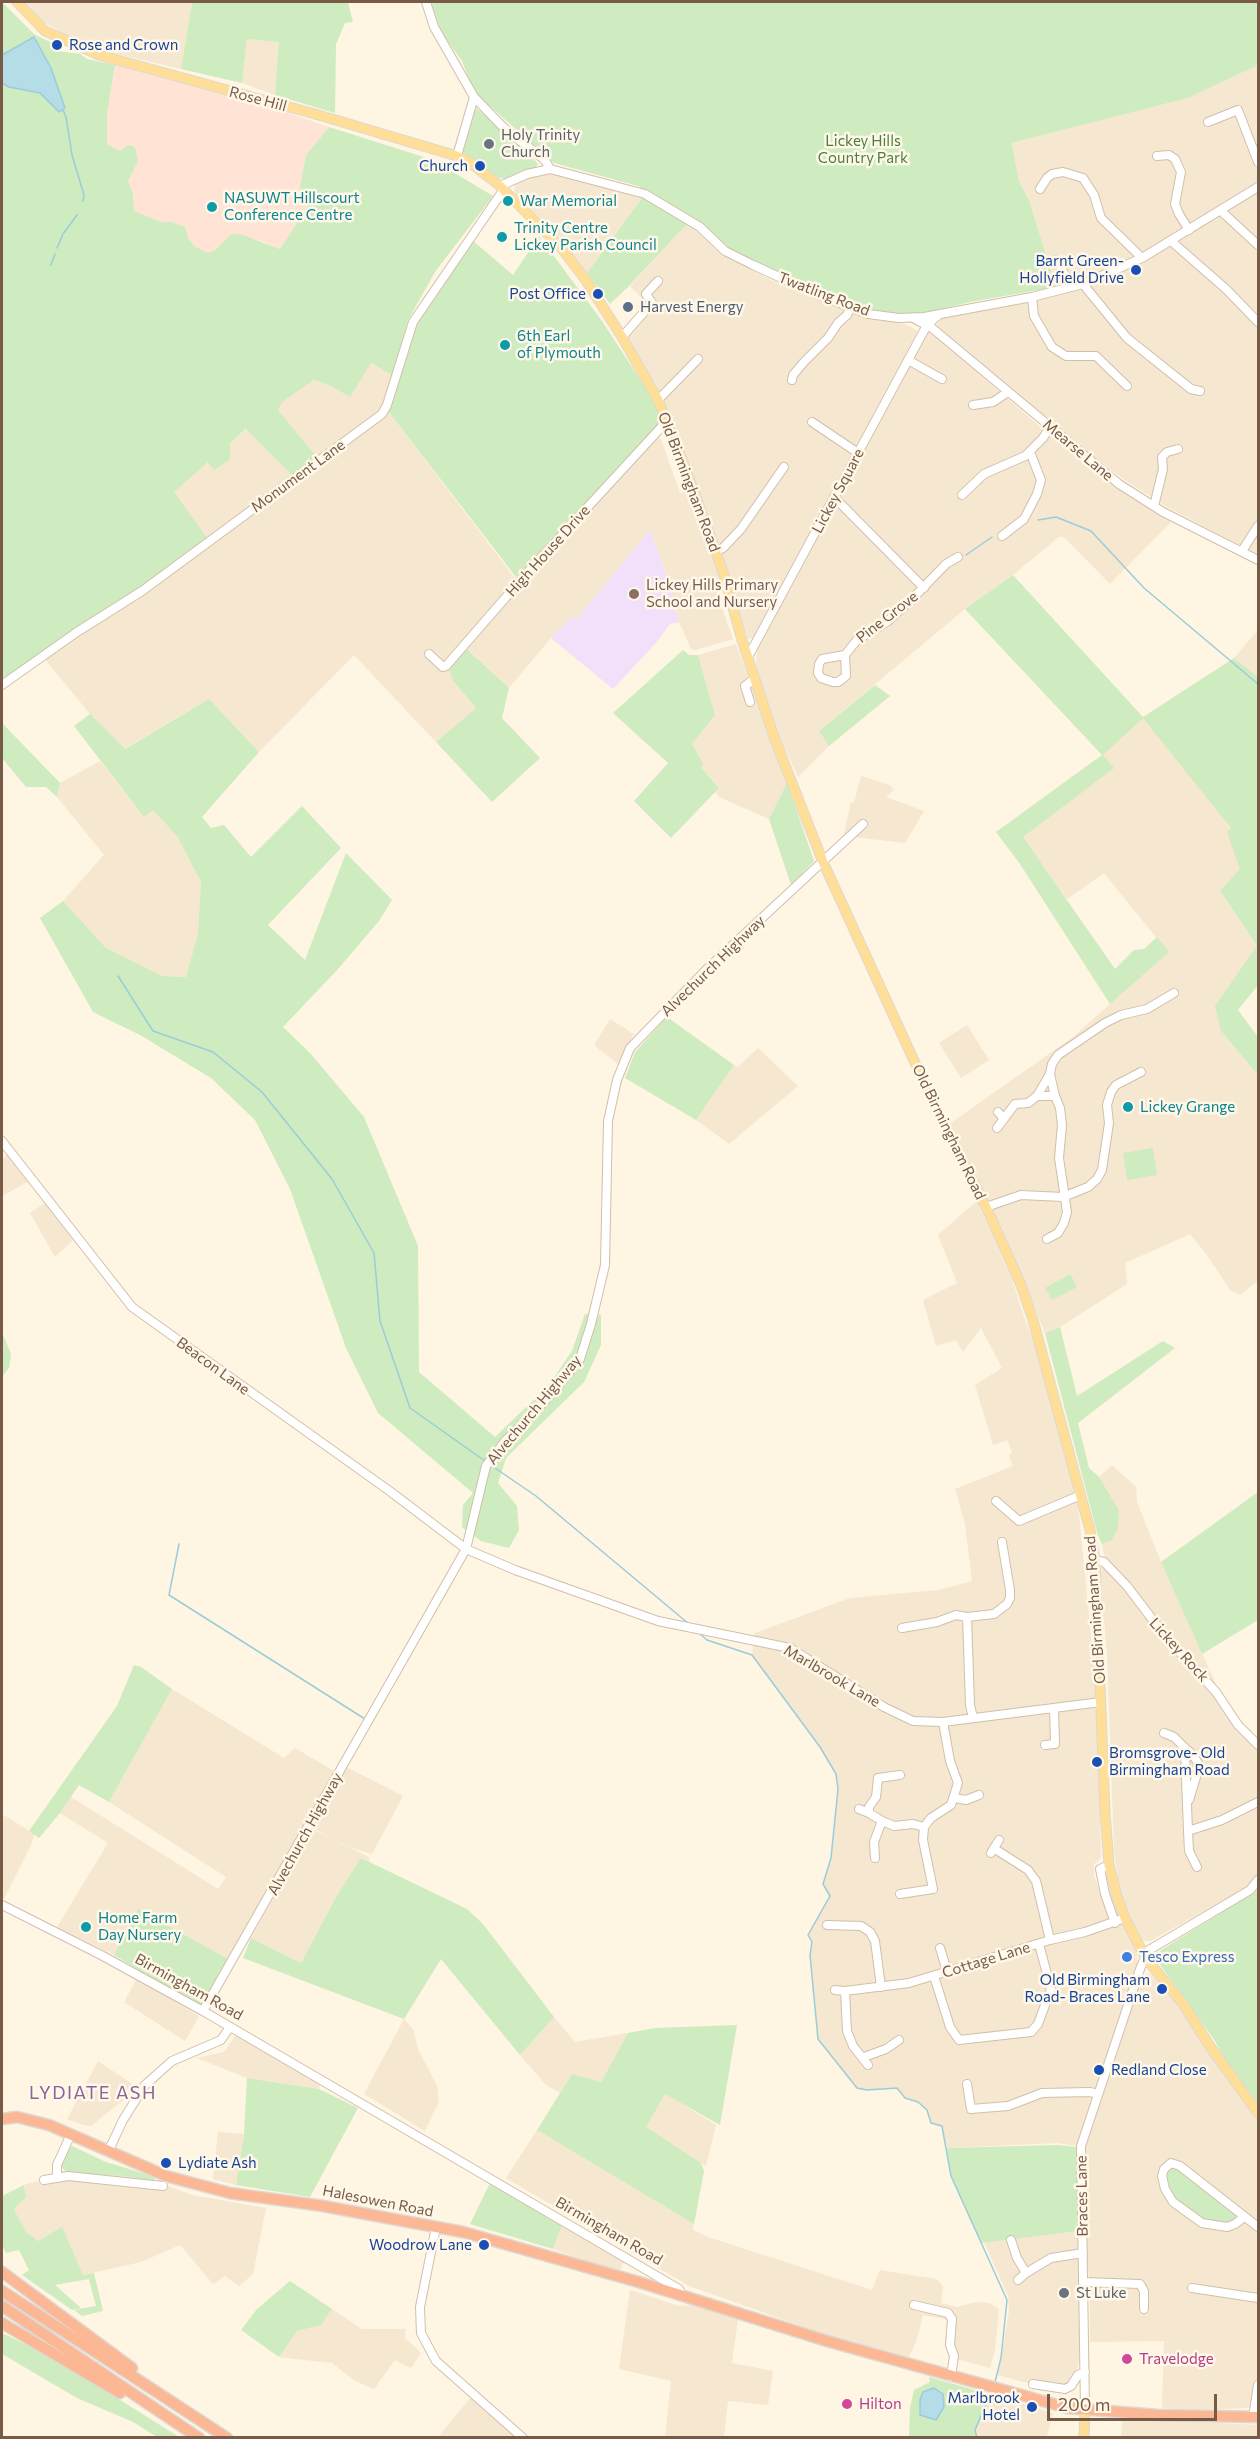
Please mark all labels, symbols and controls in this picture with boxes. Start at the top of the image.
place label: Rose and Crown [69,36,178,54]
marker: Rose and Crown [50,38,64,52]
street label: Rose Hill [227,83,289,115]
place label: Holy Trinity Church [501,126,580,161]
park label: Lickey Hills Country Park [818,132,908,167]
marker: Holy Trinity Church [482,137,496,151]
place label: Church [419,157,468,175]
marker: Church [473,159,487,173]
place label: NASUWT Hillscourt Conference Centre [224,189,360,224]
place label: War Memorial [520,192,617,210]
marker: War Memorial [501,194,515,208]
marker: NASUWT Hillscourt Conference Centre [205,200,219,214]
place label: Trinity Centre Lickey Parish Council [514,219,657,254]
marker: Trinity Centre Lickey Parish Council [495,230,509,244]
place label: Barnt Green- Hollyfield Drive [1019,252,1124,287]
marker: Barnt Green- Hollyfield Drive [1129,263,1143,277]
street label: Twatling Road [776,268,872,320]
place label: Post Office [509,285,586,303]
marker: Post Office [591,287,605,301]
place label: Harvest Energy [640,298,744,316]
marker: Harvest Energy [621,300,635,314]
place label: 6th Earl of Plymouth [517,327,601,362]
marker: 6th Earl of Plymouth [498,338,512,352]
street label: Old Birmingham Road [654,410,724,554]
street label: Mearse Lane [1039,415,1117,485]
street label: Monument Lane [247,436,349,516]
street label: Lickey Square [808,446,868,536]
street label: High House Drive [502,501,594,601]
place label: Lickey Hills Primary School and Nursery [646,576,778,611]
marker: Lickey Hills Primary School and Nursery [627,587,641,601]
street label: Pine Grove [853,587,921,647]
street label: Alvechurch Highway [657,912,769,1020]
street label: Old Birmingham Road [908,1061,990,1203]
place label: Lickey Grange [1140,1098,1235,1116]
marker: Lickey Grange [1121,1100,1135,1114]
street label: Beacon Lane [173,1333,253,1399]
street label: Alvechurch Highway [483,1352,585,1468]
street label: Old Birmingham Road [1081,1535,1109,1685]
street label: Lickey Rock [1146,1614,1212,1686]
street label: Marlbrook Lane [781,1641,883,1711]
place label: Bromsgrove- Old Birmingham Road [1109,1744,1230,1779]
marker: Bromsgrove- Old Birmingham Road [1090,1755,1104,1769]
street label: Alvechurch Highway [264,1770,346,1898]
place label: Home Farm Day Nursery [98,1909,181,1944]
marker: Home Farm Day Nursery [79,1920,93,1934]
street label: Cottage Lane [940,1938,1032,1982]
place label: Tesco Express [1139,1948,1234,1966]
street label: Birmingham Road [132,1950,246,2024]
marker: Tesco Express [1120,1950,1134,1964]
place label: Old Birmingham Road- Braces Lane [1024,1971,1150,2006]
marker: Old Birmingham Road- Braces Lane [1155,1982,1169,1996]
place label: Redland Close [1111,2061,1207,2079]
marker: Redland Close [1092,2063,1106,2077]
district label: LYDIATE ASH [29,2082,157,2104]
place label: Lydiate Ash [178,2154,257,2172]
street label: Braces Lane [1072,2155,1092,2237]
marker: Lydiate Ash [159,2156,173,2170]
street label: Halesowen Road [321,2181,435,2221]
street label: Birmingham Road [552,2193,666,2269]
place label: Woodrow Lane [369,2236,472,2254]
marker: Woodrow Lane [477,2238,491,2252]
place label: St Luke [1076,2284,1126,2302]
marker: St Luke [1057,2286,1071,2300]
place label: Travelodge [1139,2350,1214,2368]
marker: Travelodge [1120,2352,1134,2366]
scale bar [1050,2382,1220,2420]
place label: Marlbrook Hotel [947,2389,1020,2424]
text: 200 m [1058,2393,1111,2415]
place label: Hilton [859,2395,902,2413]
marker: Hilton [840,2397,854,2411]
marker: Marlbrook Hotel [1025,2400,1039,2414]

